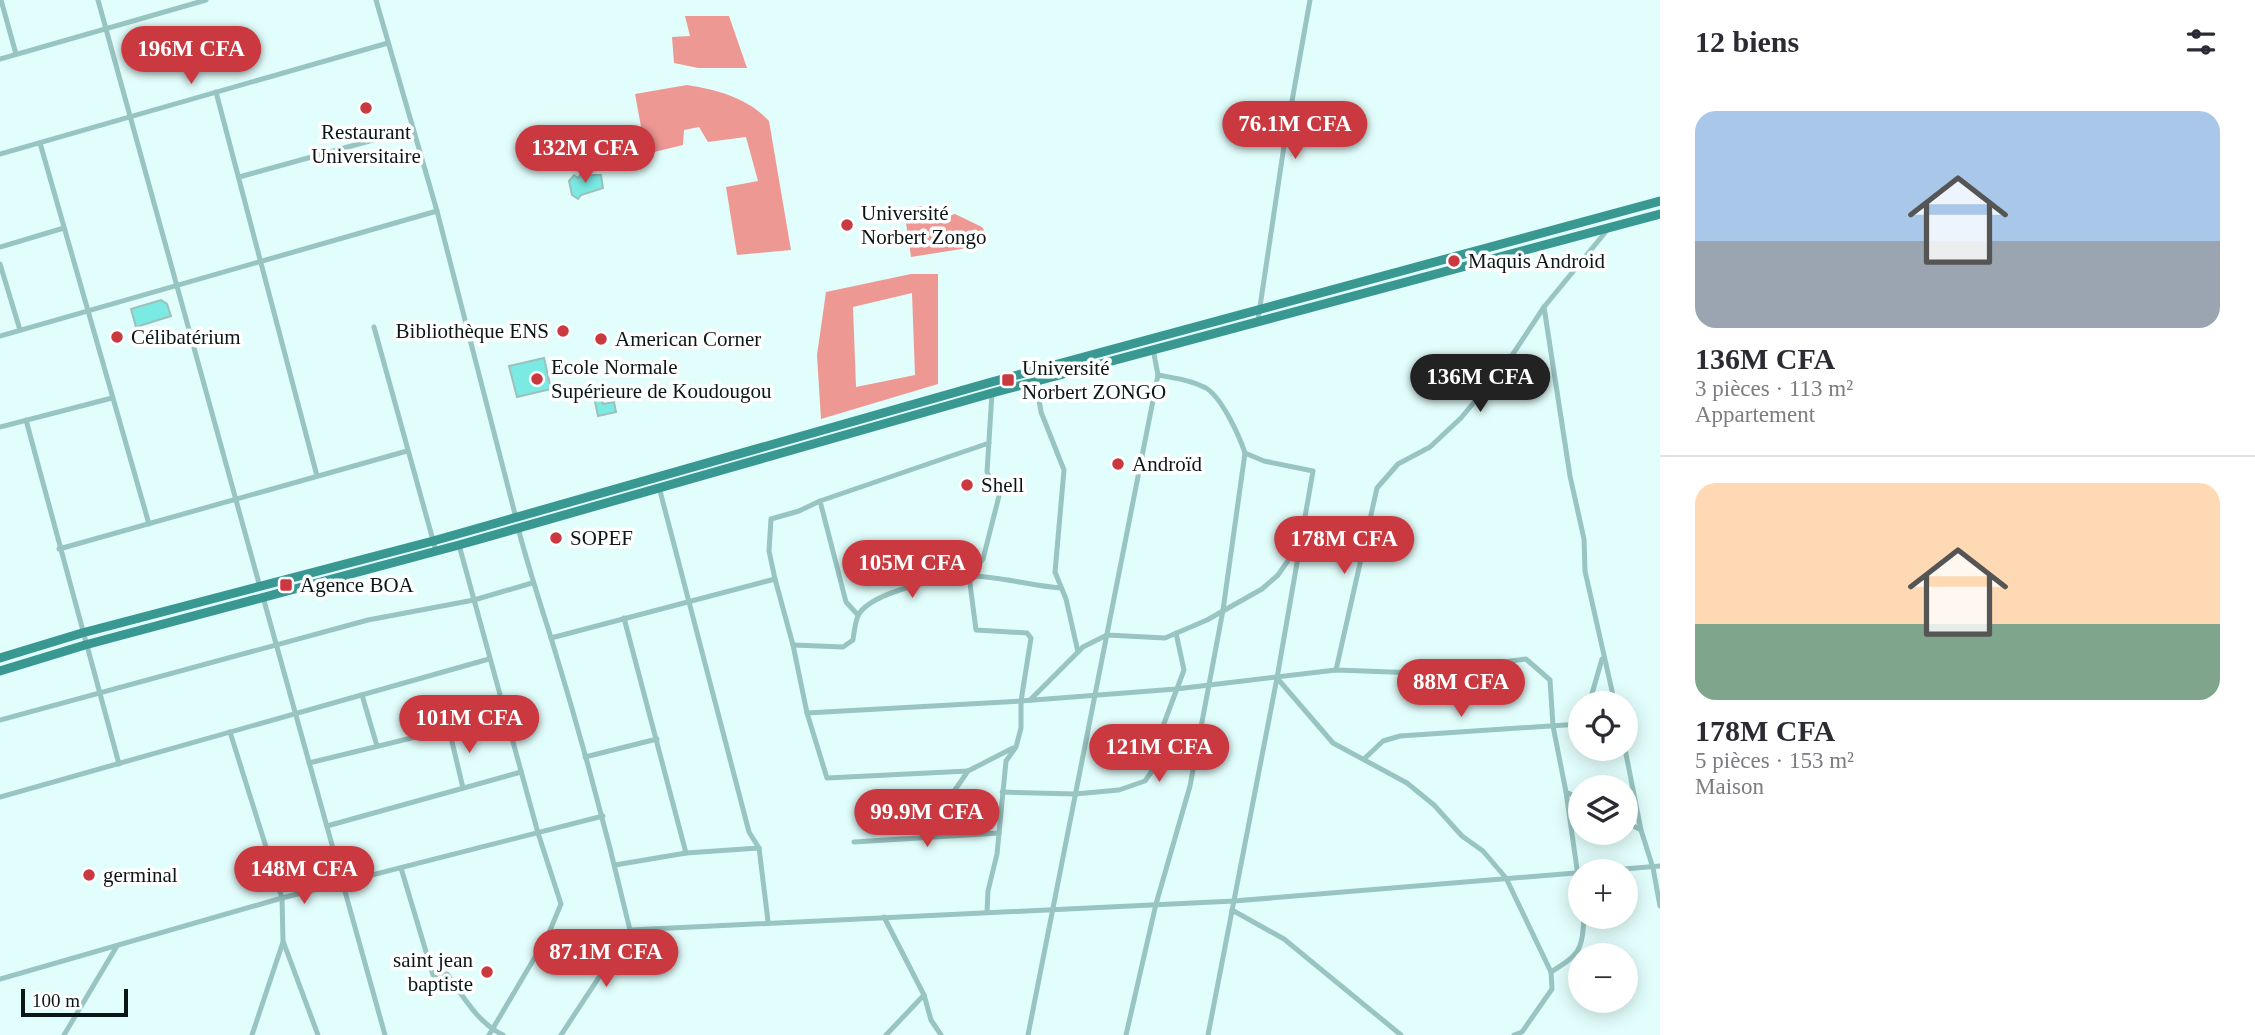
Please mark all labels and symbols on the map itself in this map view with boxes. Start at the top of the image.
pin: 196M CFA [119,27,263,86]
marker: Restaurant Universitaire [358,100,374,116]
pin: 76.1M CFA [1215,102,1375,161]
place label: Restaurant Universitaire [311,120,421,168]
pin: 132M CFA [513,125,657,185]
place label: Université Norbert Zongo [861,201,986,249]
marker: Université Norbert Zongo [839,217,855,233]
place label: Maquis Android [1468,249,1606,273]
marker: Maquis Android [1446,253,1462,269]
place label: Bibliothèque ENS [396,319,549,343]
marker: Bibliothèque ENS [555,323,571,339]
place label: Célibatérium [131,325,241,349]
place label: American Corner [615,327,761,351]
marker: Célibatérium [109,329,125,345]
marker: American Corner [593,331,609,347]
pin: 136M CFA [1408,354,1552,414]
place label: Ecole Normale Supérieure de Koudougou [551,355,772,403]
place label: Université Norbert ZONGO [1022,356,1166,404]
marker: Ecole Normale Supérieure de Koudougou [529,371,545,387]
marker: Université Norbert ZONGO [1000,372,1016,388]
place label: Androïd [1132,452,1202,476]
marker: Androïd [1110,456,1126,472]
place label: Shell [981,473,1024,497]
marker: Shell [959,477,975,493]
pin: 178M CFA [1272,516,1416,576]
place label: SOPEF [570,526,633,550]
marker: SOPEF [548,530,564,546]
pin: 105M CFA [840,540,984,600]
place label: Agence BOA [300,573,415,597]
marker: Agence BOA [278,577,294,593]
pin: 88M CFA [1396,660,1526,719]
pin: 101M CFA [397,696,541,755]
pin: 121M CFA [1087,724,1231,784]
pin: 99.9M CFA [847,790,1007,849]
pin: 148M CFA [232,846,376,906]
place label: germinal [103,863,178,887]
marker: germinal [81,867,97,883]
pin: 87.1M CFA [526,930,686,989]
place label: saint jean baptiste [393,948,473,996]
marker: saint jean baptiste [479,964,495,980]
scale bar [21,986,128,1018]

